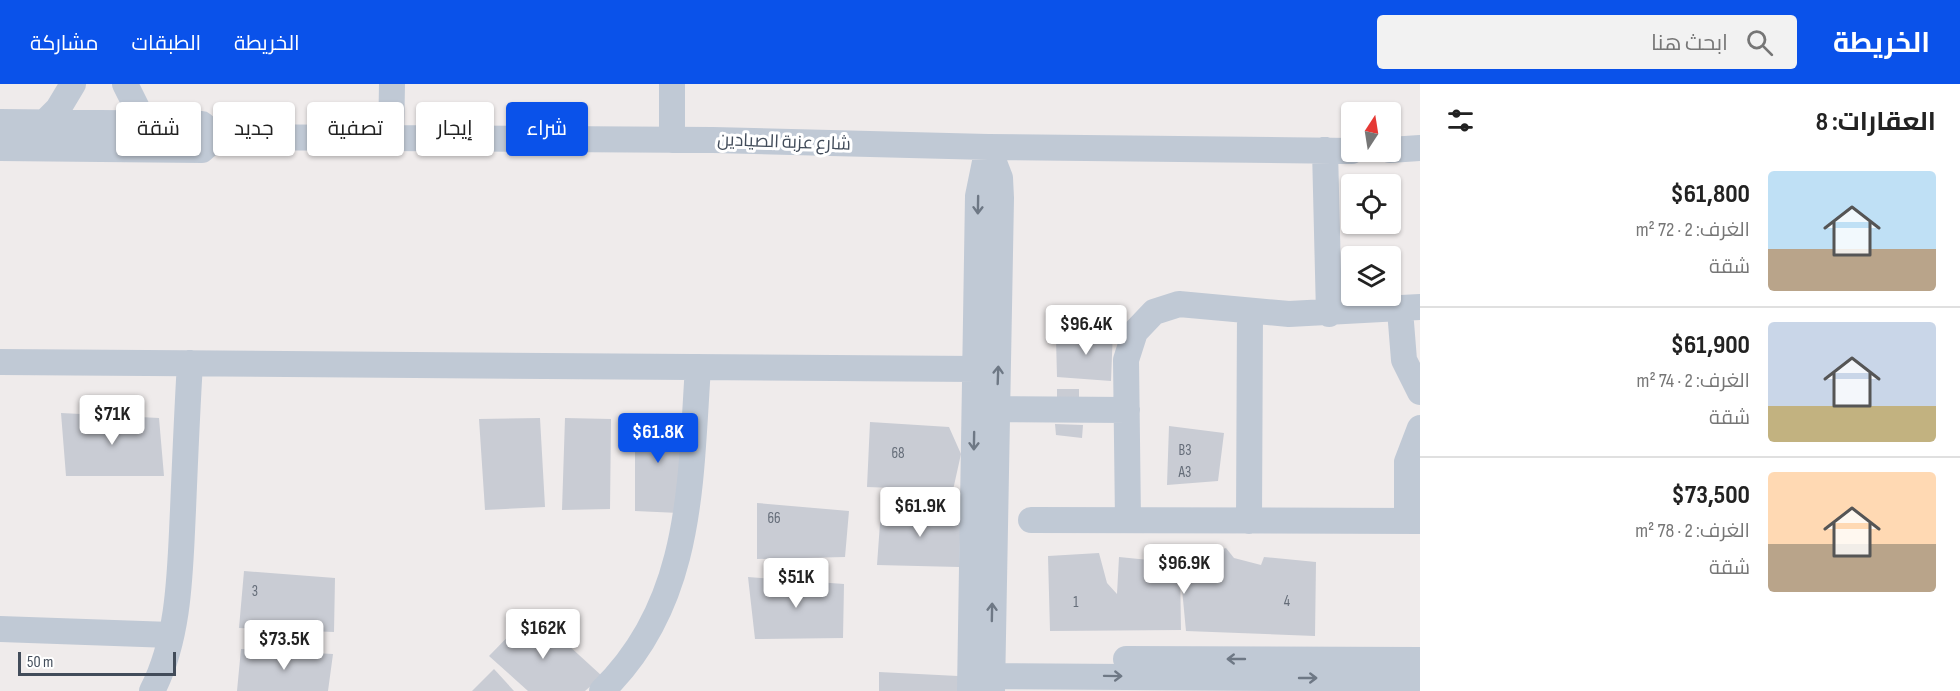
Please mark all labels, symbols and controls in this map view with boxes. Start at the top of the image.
search box [1377,15,1797,69]
icon: search [1743,26,1776,59]
text: الخريطة [1833,27,1930,60]
text: ابحث هنا [1651,30,1728,57]
text: مشاركة [30,31,99,56]
text: الطبقات [132,31,201,56]
text: الخريطة [234,31,300,56]
chip: شقة [116,102,201,156]
chip: جديد [213,102,295,156]
chip: تصفية [307,102,404,156]
chip: إيجار [416,102,494,156]
chip: شراء [506,102,588,156]
north arrow [1341,102,1401,162]
map controls [1341,102,1401,306]
icon: filters [1444,104,1477,137]
text: العقارات: 8 [1816,107,1936,138]
street label: شارع عزبة الصيادين [717,129,851,156]
button: locate [1341,174,1401,234]
text: $61,800 [1670,179,1750,210]
one-way arrow [972,194,983,214]
icon: home [1816,195,1888,267]
text: الغرف: 2 · 72 m² [1636,218,1750,242]
button: layers [1341,246,1401,306]
text: شقة [1709,255,1750,279]
pin: $96.4K [1037,305,1135,356]
text: $96.4K [1060,312,1112,336]
text: $61,900 [1671,330,1750,361]
icon: home [1816,346,1888,418]
one-way arrow [992,365,1003,385]
text: الغرف: 2 · 74 m² [1637,369,1750,393]
pin: $71K [76,395,148,446]
text: $71K [94,402,130,426]
text: شقة [1709,406,1750,430]
pin: $61.8K [609,413,707,464]
text: $61.8K [632,420,684,444]
one-way arrow [969,431,980,451]
house number: B3 [1179,441,1191,460]
house number: 68 [891,444,905,463]
house number: A3 [1178,463,1191,482]
text: $73,500 [1672,480,1750,511]
pin: $61.9K [871,487,969,538]
text: $61.9K [894,494,946,518]
icon: home [1816,496,1888,568]
house number: 66 [767,509,781,528]
text: الغرف: 2 · 78 m² [1635,519,1750,543]
pin: $96.9K [1135,544,1233,595]
text: $96.9K [1158,551,1210,575]
text: شقة [1709,556,1750,580]
pin: $51K [760,558,832,609]
text: $51K [778,565,814,589]
house number: 3 [252,582,258,601]
house number: 4 [1284,592,1290,611]
house number: 1 [1073,593,1079,612]
one-way arrow [986,602,998,622]
pin: $162K [501,609,585,660]
text: $162K [520,616,566,640]
pin: $73.5K [235,620,333,671]
text: $73.5K [258,627,310,651]
scale bar [18,649,176,676]
text: 50 m [27,653,53,672]
one-way arrow [1226,653,1246,665]
one-way arrow [1102,670,1122,682]
one-way arrow [1297,672,1317,684]

